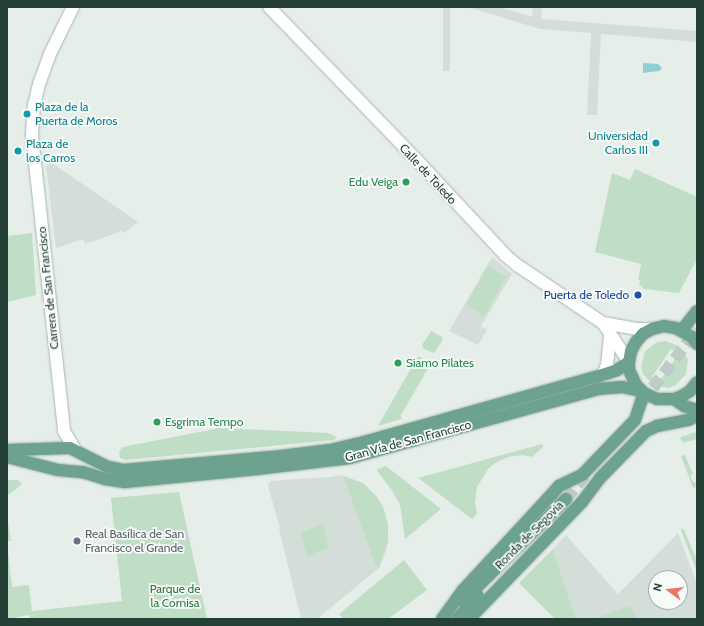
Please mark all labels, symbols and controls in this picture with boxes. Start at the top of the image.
place label: Plaza de la Puerta de Moros [35,100,117,128]
marker: Plaza de la Puerta de Moros [22,109,32,119]
place label: Universidad Carlos III [588,129,648,157]
place label: Plaza de los Carros [26,137,75,165]
marker: Universidad Carlos III [651,138,661,148]
street label: Calle de Toledo [396,141,460,207]
marker: Plaza de los Carros [13,146,23,156]
place label: Edu Veiga [349,175,398,189]
marker: Edu Veiga [401,177,411,187]
street label: Carrera de San Francisco [34,226,62,350]
place label: Puerta de Toledo [544,288,629,302]
marker: Puerta de Toledo [632,289,644,301]
place label: Siamo Pilates [406,356,474,370]
marker: Siamo Pilates [393,358,403,368]
place label: Esgrima Tempo [165,415,243,429]
marker: Esgrima Tempo [152,417,162,427]
street label: Gran Vía de San Francisco [343,417,473,465]
street label: Ronda de Segovia [492,498,566,572]
place label: Real Basílica de San Francisco el Grande [85,527,184,555]
marker: Real Basílica de San Francisco el Grande [72,536,82,546]
north arrow [648,570,688,610]
park label: Parque de la Cornisa [150,582,200,610]
text: N [650,582,665,593]

